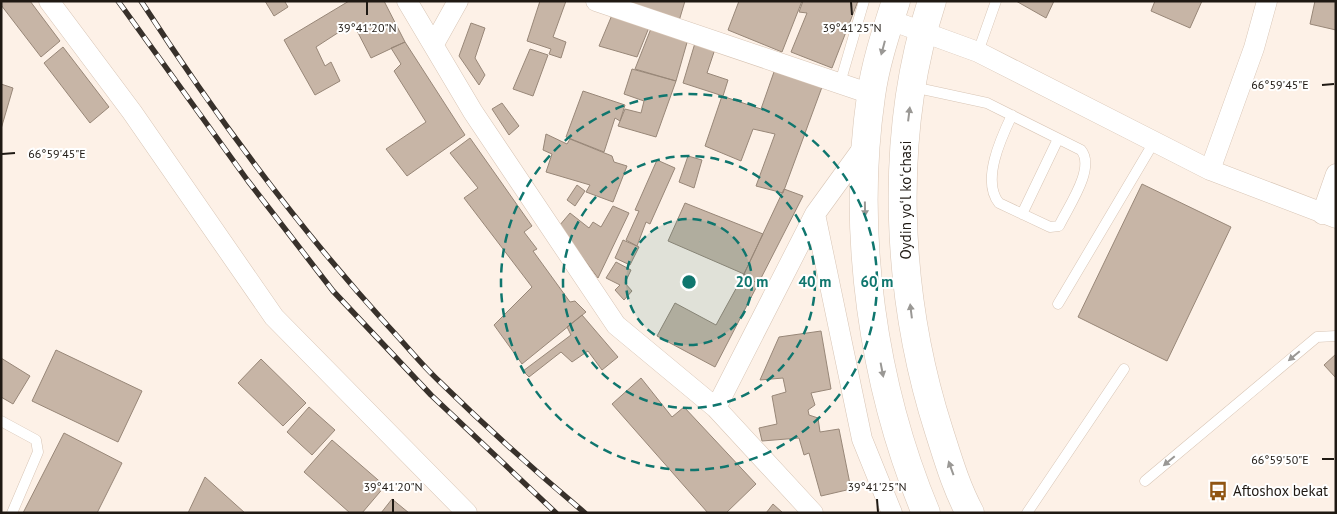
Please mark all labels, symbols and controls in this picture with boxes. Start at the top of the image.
text: 39°41'20"N [337,20,397,35]
text: 39°41'25"N [822,20,882,35]
one-way arrow [879,41,887,56]
text: 66°59'45"E [1251,77,1309,92]
one-way arrow [905,106,913,122]
street label: Oydin yoʻl koʻchasi [896,141,915,259]
text: 66°59'45"E [28,146,86,161]
one-way arrow [861,201,869,217]
text: 20 m [736,272,768,291]
text: 40 m [799,272,831,291]
text: 60 m [861,272,893,291]
centre of rings [680,273,698,291]
one-way arrow [907,303,915,319]
one-way arrow [1288,351,1301,362]
one-way arrow [878,363,886,378]
text: 66°59'50"E [1251,452,1309,467]
one-way arrow [1163,455,1176,466]
one-way arrow [947,460,955,475]
text: 39°41'20"N [363,479,423,494]
text: 39°41'25"N [847,479,907,494]
bus stop icon: Aftoshox bekat [1207,480,1229,502]
place label: Aftoshox bekat [1233,481,1328,500]

